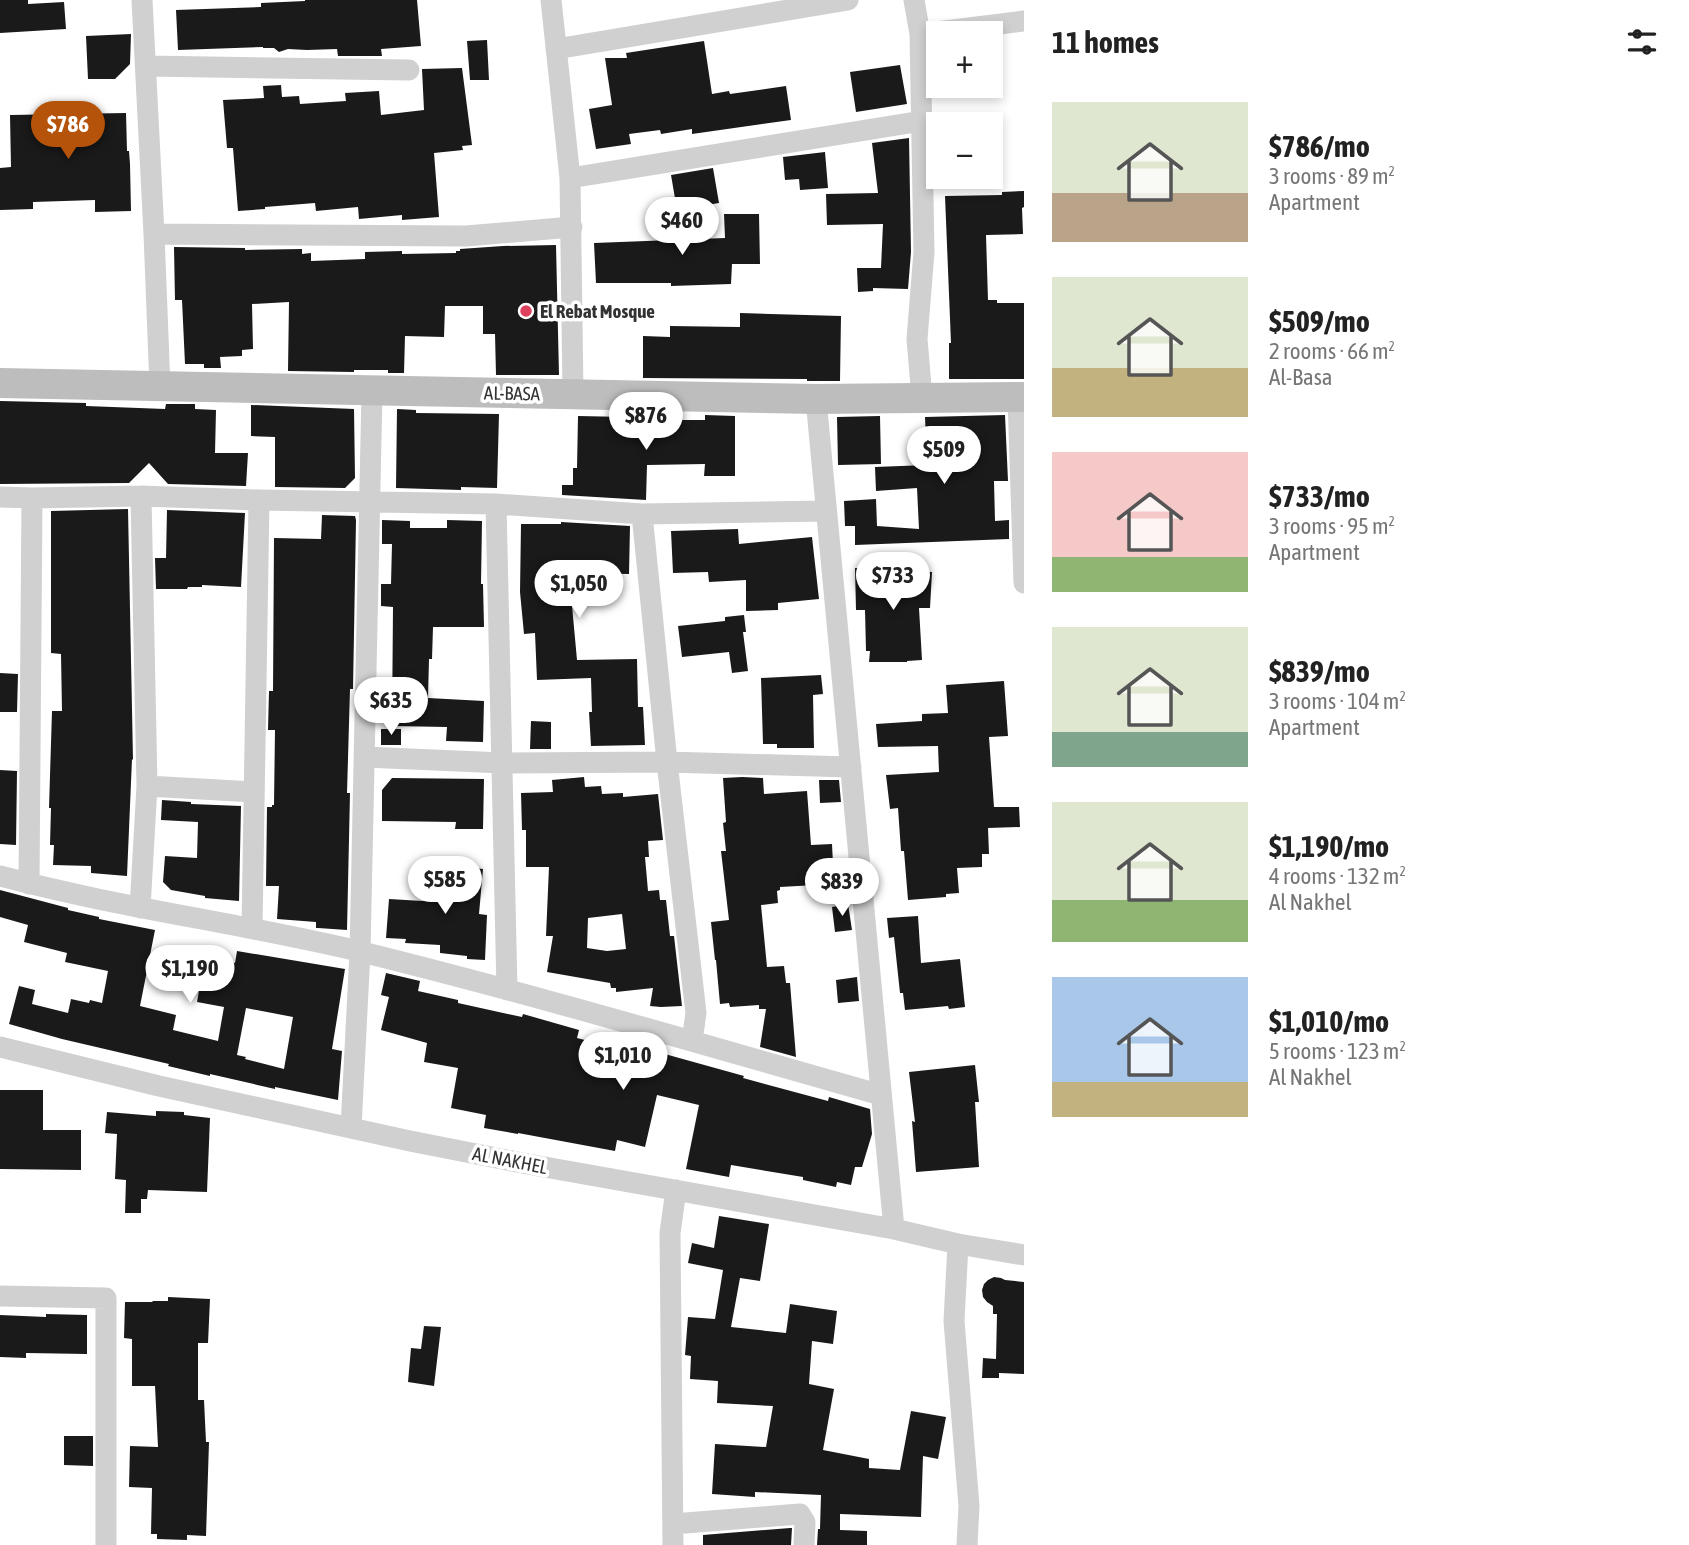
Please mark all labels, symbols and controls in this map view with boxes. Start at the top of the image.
map controls [926,21,1003,189]
button: + [926,21,1003,98]
icon: filters [1623,23,1661,61]
text: 11 homes [1052,25,1159,59]
pin: $786 [27,102,109,161]
text: $786 [47,111,89,137]
button: − [926,112,1003,189]
text: $786/mo [1269,129,1370,163]
icon: home [1108,130,1192,214]
text: 3 rooms · 89 m² [1269,163,1395,189]
text: Apartment [1269,189,1360,215]
pin: $460 [641,198,723,257]
text: $460 [661,207,703,233]
place label: El Rebat Mosque [540,300,655,322]
marker: El Rebat Mosque [518,303,534,319]
text: $509/mo [1269,304,1370,338]
icon: home [1108,305,1192,389]
text: 2 rooms · 66 m² [1269,338,1395,364]
text: Al-Basa [1269,364,1333,390]
street label: AL-BASA [484,382,541,404]
pin: $876 [605,392,687,452]
text: $876 [625,402,667,428]
pin: $509 [903,426,985,486]
text: $509 [923,436,965,462]
text: $733/mo [1269,479,1370,513]
icon: home [1108,480,1192,564]
text: 3 rooms · 95 m² [1269,513,1395,539]
text: Apartment [1269,539,1360,565]
pin: $733 [852,552,934,612]
pin: $1,050 [522,560,636,620]
text: $733 [872,562,914,588]
text: $1,050 [551,570,608,596]
text: $839/mo [1269,654,1370,688]
icon: home [1108,655,1192,739]
pin: $635 [350,678,432,737]
text: $635 [370,687,412,713]
text: 3 rooms · 104 m² [1269,688,1406,714]
text: Apartment [1269,714,1360,740]
text: $1,190/mo [1269,829,1389,863]
icon: home [1108,830,1192,914]
pin: $585 [404,856,486,916]
pin: $839 [801,858,883,918]
text: 4 rooms · 132 m² [1269,863,1406,889]
text: $585 [424,866,466,892]
text: $839 [821,868,863,894]
text: Al Nakhel [1269,889,1352,915]
pin: $1,190 [133,946,247,1005]
text: $1,190 [162,955,219,981]
text: $1,010/mo [1269,1004,1389,1038]
icon: home [1108,1005,1192,1089]
pin: $1,010 [566,1032,680,1092]
text: 5 rooms · 123 m² [1269,1038,1406,1064]
text: $1,010 [595,1042,652,1068]
text: Al Nakhel [1269,1064,1352,1090]
street label: AL NAKHEL [471,1142,550,1178]

